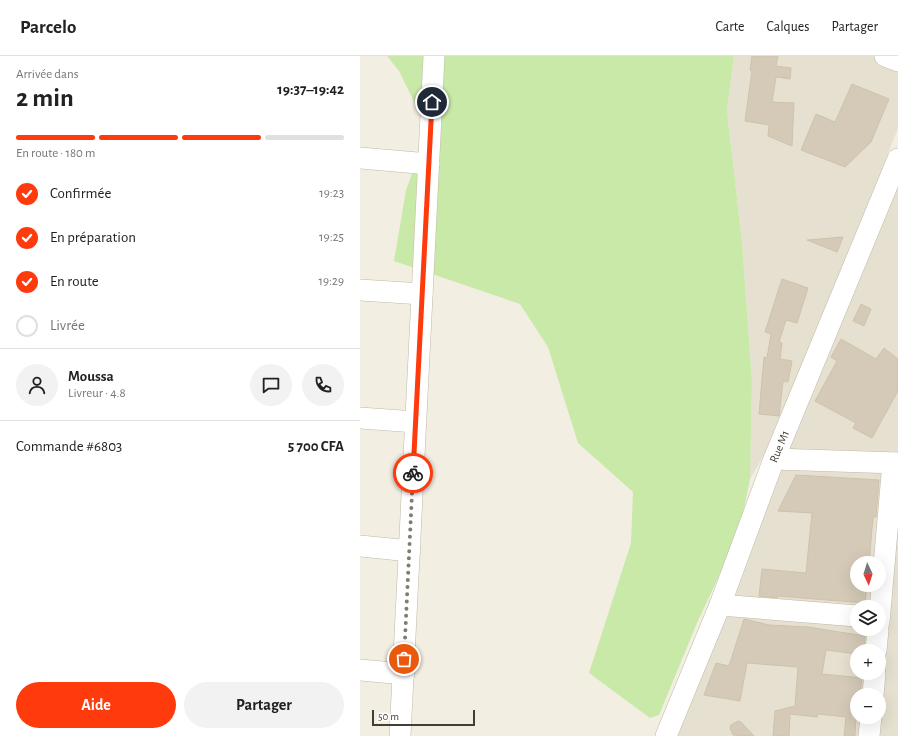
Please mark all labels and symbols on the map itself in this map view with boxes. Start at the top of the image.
pin [415,85,449,119]
street label: Rue M1 [767,429,791,464]
courier [393,453,433,493]
north arrow [850,556,886,592]
pin [387,642,421,676]
scale bar [372,708,475,727]

